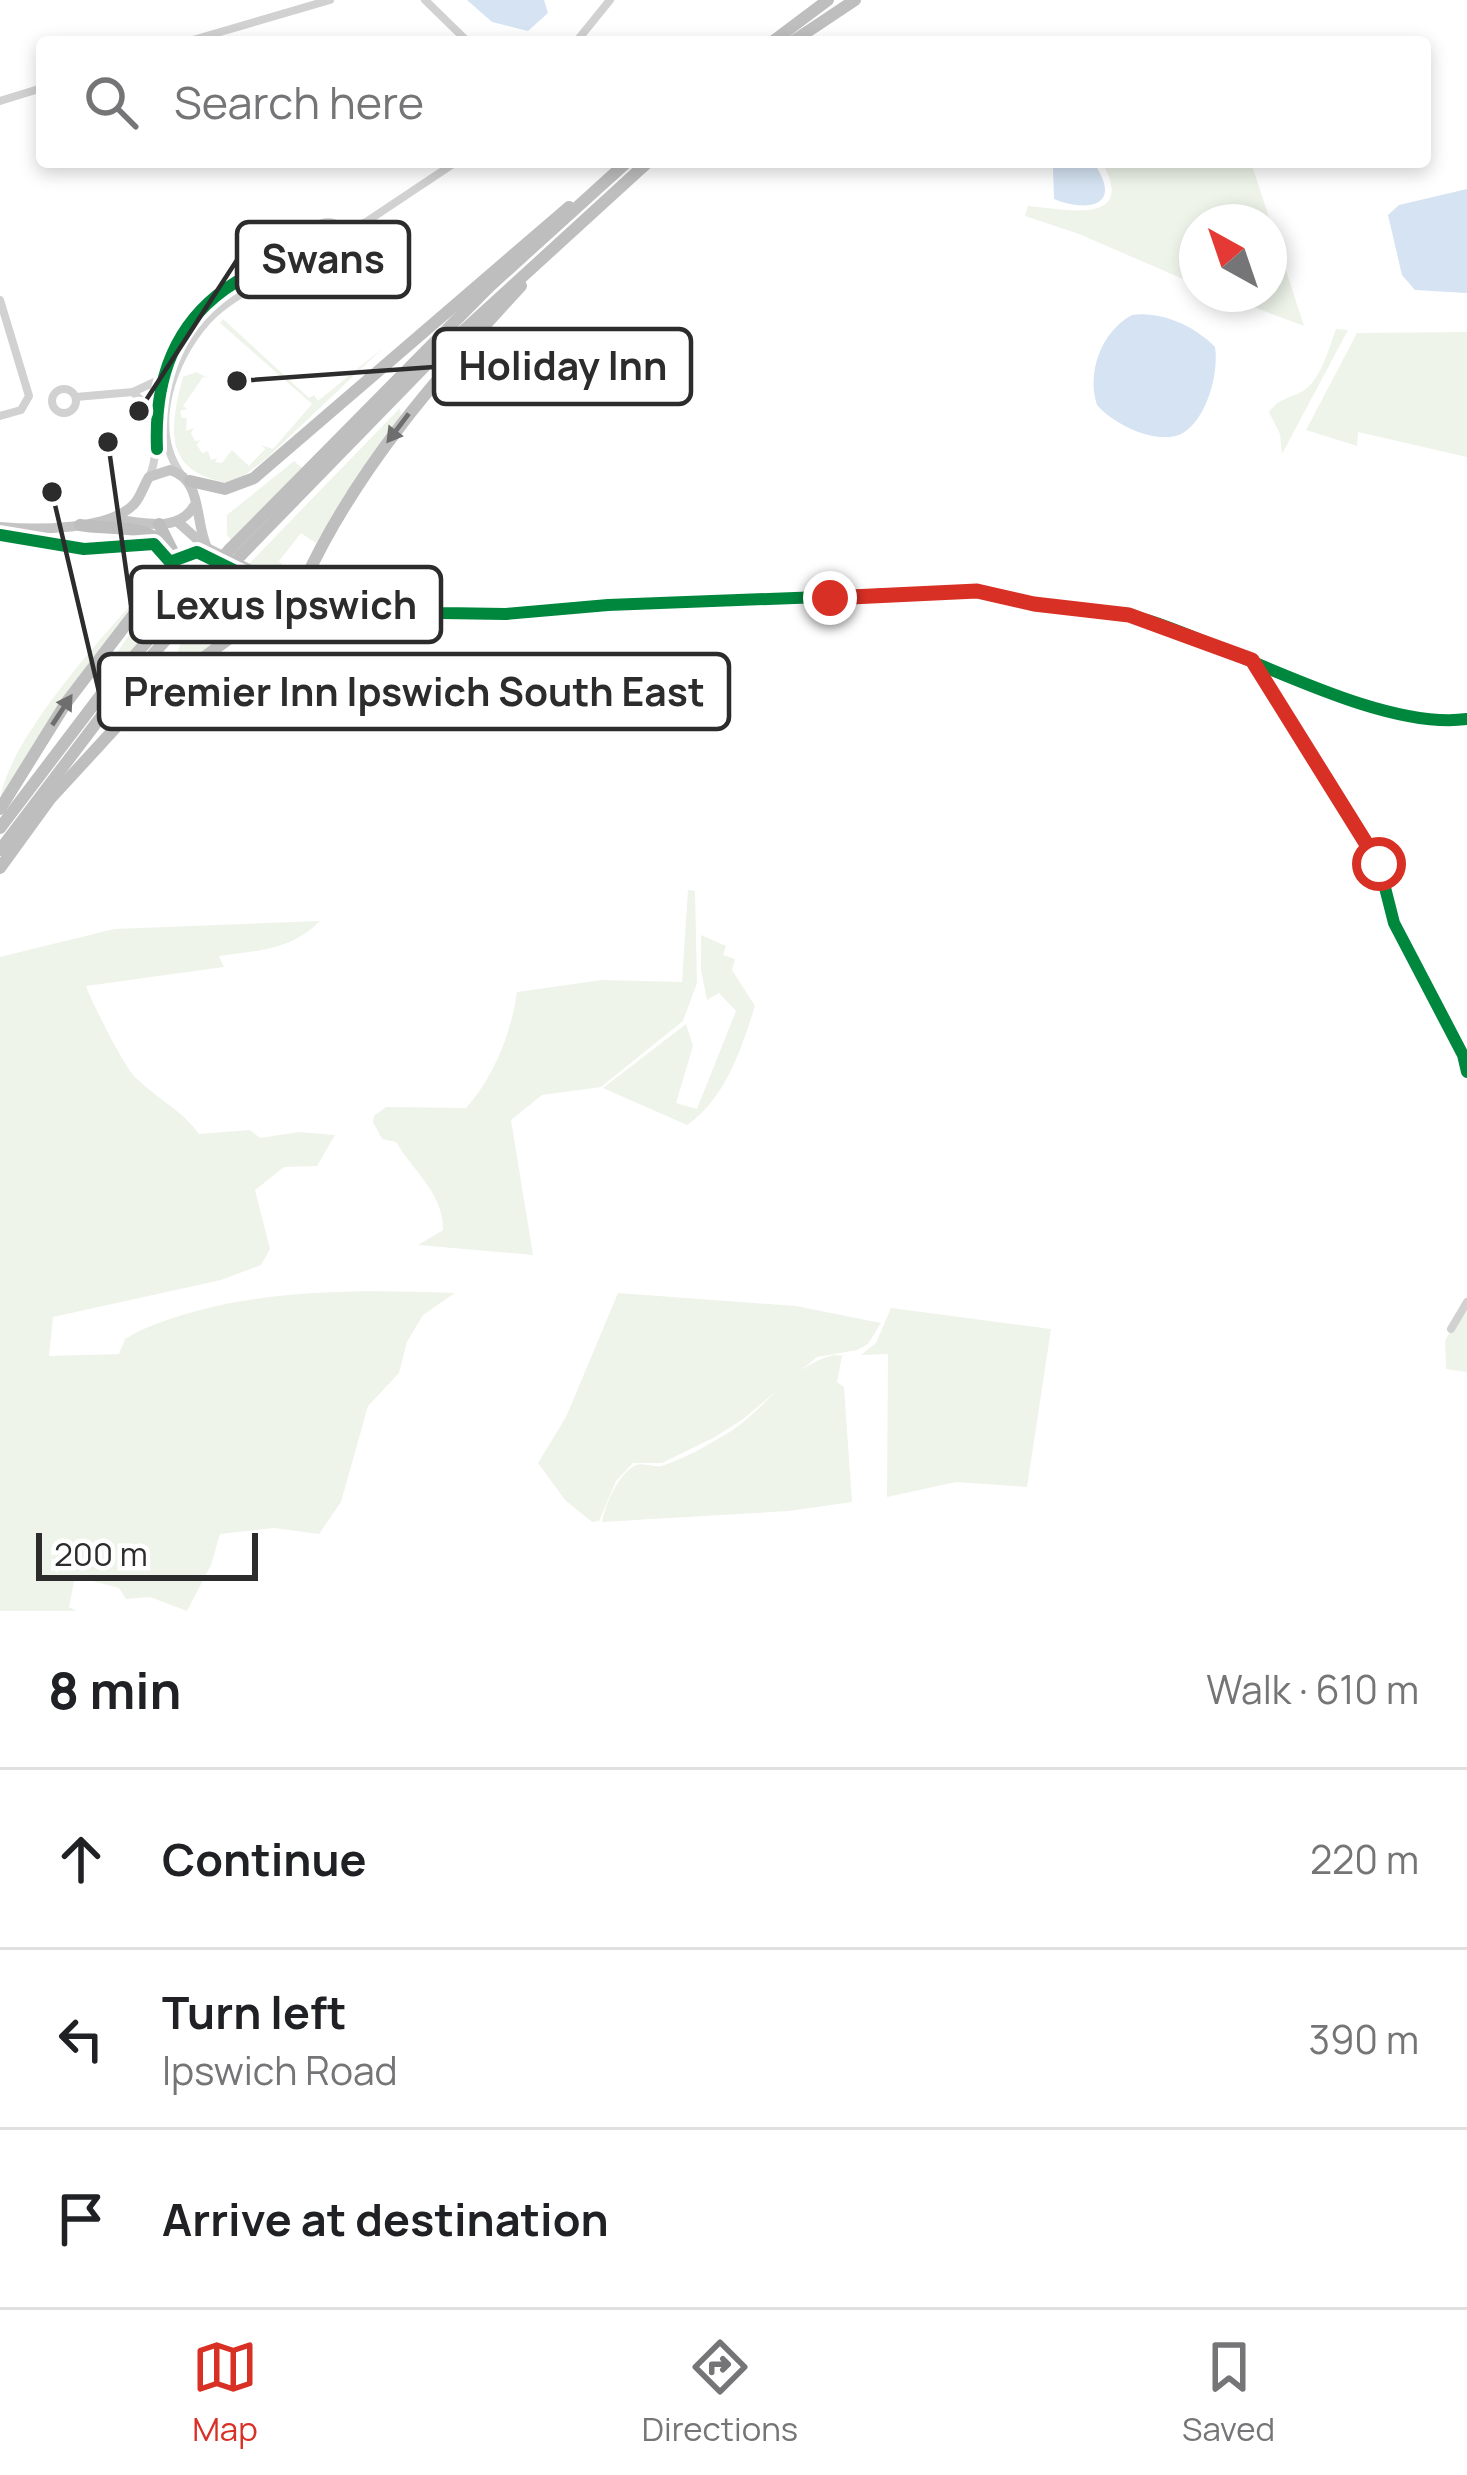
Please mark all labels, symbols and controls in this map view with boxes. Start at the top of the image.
search box [36,36,1431,168]
icon: search [78,69,144,135]
text: Search here [174,71,424,133]
north arrow [1179,204,1287,312]
callout: Swans [237,222,409,297]
text: Swans [261,231,385,285]
callout: Holiday Inn [434,329,691,404]
text: Holiday Inn [459,338,667,392]
one-way arrow [386,412,410,444]
callout: Lexus Ipswich [131,567,441,642]
route end [803,571,857,625]
text: Lexus Ipswich [155,577,417,631]
callout: Premier Inn Ipswich South East [99,654,729,729]
text: Premier Inn Ipswich South East [123,664,705,718]
one-way arrow [51,693,73,726]
route start [1352,837,1406,891]
scale bar [36,1527,258,1580]
text: 200 m [54,1531,148,1576]
text: 8 min [48,1655,182,1724]
text: Walk · 610 m [1206,1662,1419,1716]
icon: ahead [48,1826,114,1892]
text: Continue [162,1828,367,1890]
text: 220 m [1310,1832,1419,1886]
text: Turn left [162,1981,347,2043]
icon: left [48,2006,114,2072]
text: 390 m [1309,2012,1419,2066]
text: Ipswich Road [162,2043,398,2097]
icon: arrive [48,2186,114,2252]
text: Arrive at destination [162,2188,609,2250]
tab: Map [192,2334,258,2451]
tab: Directions [642,2334,798,2451]
tab: Saved [1182,2334,1275,2451]

